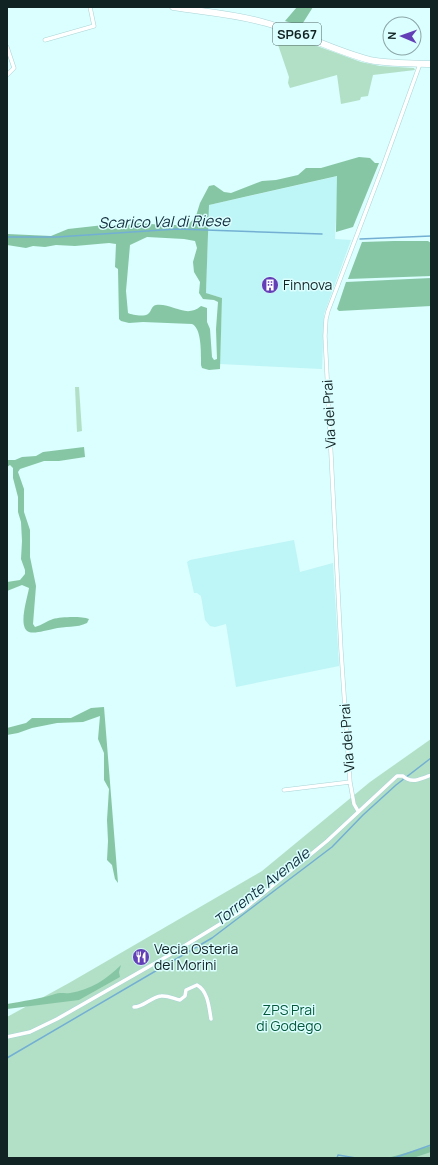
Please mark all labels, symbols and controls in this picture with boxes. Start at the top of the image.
north arrow [382,16,422,56]
road number: SP667 [273,23,321,45]
text: N [384,31,399,40]
water label: Scarico Val di Riese [98,210,231,233]
building icon: Finnova [260,275,280,295]
place label: Finnova [283,275,332,294]
street label: Via dei Prai [317,379,340,449]
street label: Via dei Prai [335,703,358,773]
water label: Torrente Avenale [209,842,315,931]
place label: Vecia Osteria dei Morini [154,939,238,974]
restaurant icon: Vecia Osteria dei Morini [131,947,151,967]
park label: ZPS Prai di Godego [256,1000,322,1035]

